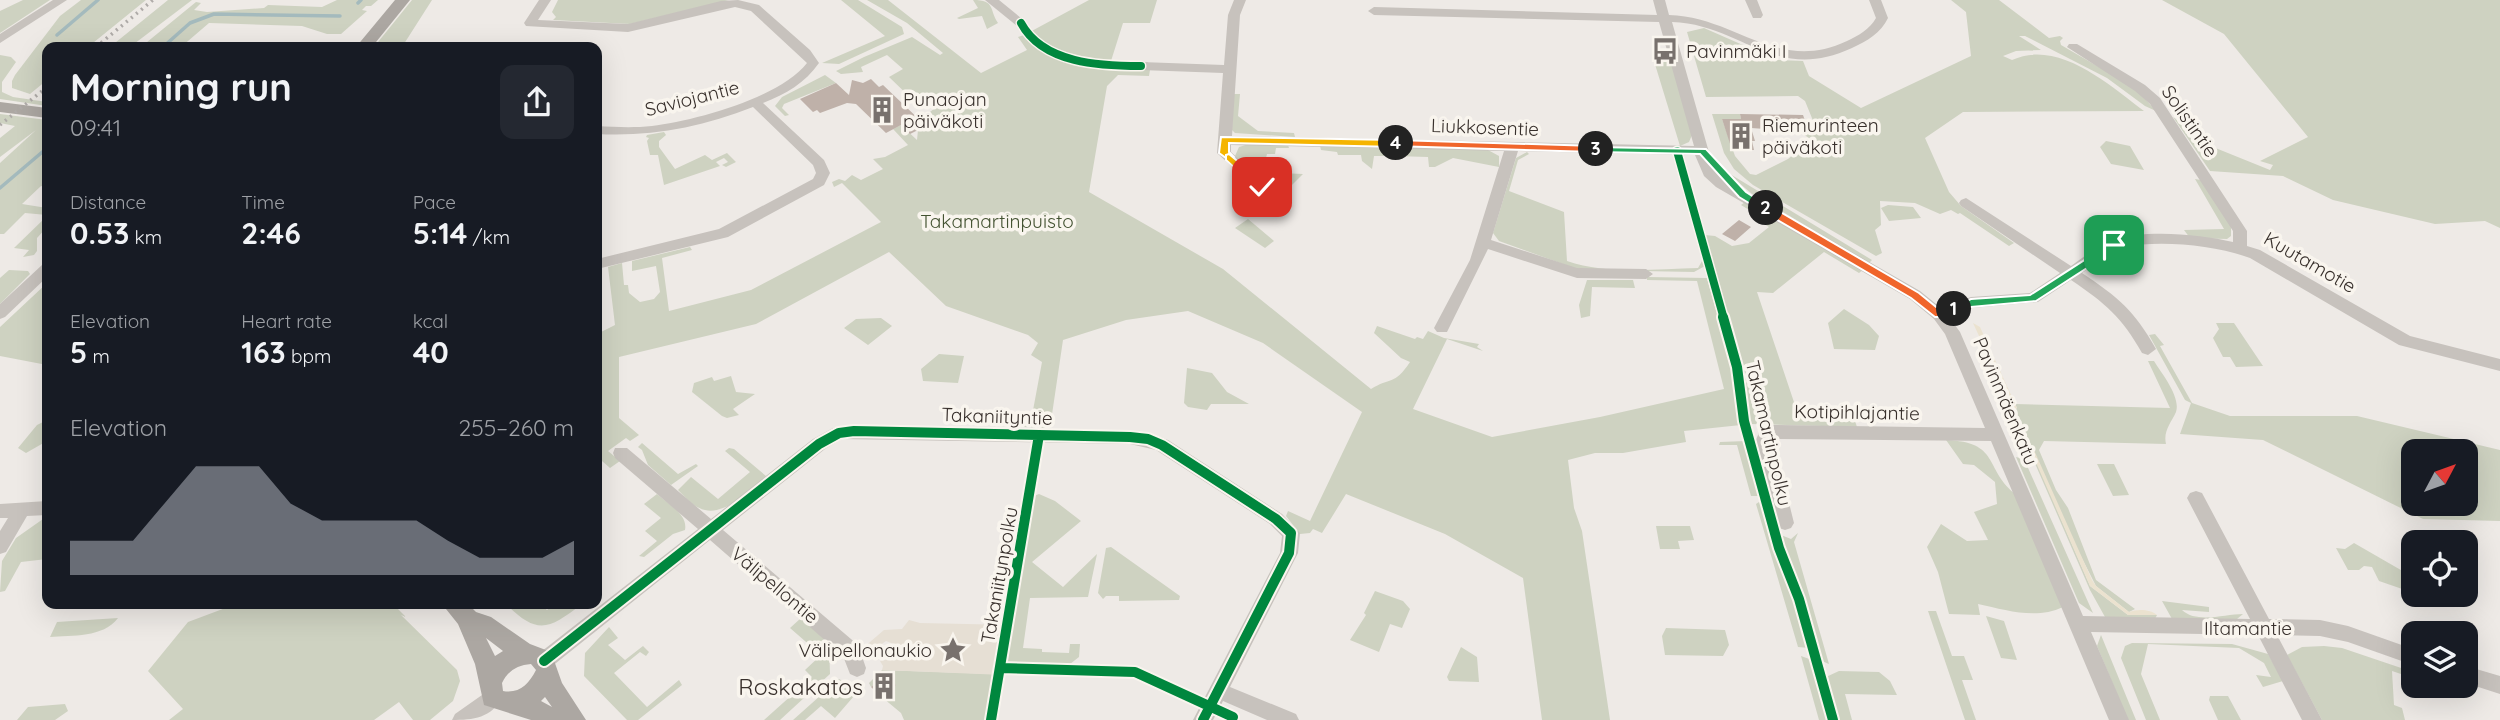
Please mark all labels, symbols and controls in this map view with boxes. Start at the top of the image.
bus stop icon: Pavinmäki I [1650,36,1680,66]
place label: Pavinmäki I [1686,39,1787,63]
text: Morning run [70,63,292,111]
button: share [500,65,574,139]
street label: Saviojantie [642,75,742,121]
street label: Solistintie [2157,80,2223,162]
place label: Punaojan päiväkoti [903,87,987,133]
building icon: Punaojan päiväkoti [867,95,897,125]
text: 09:41 [70,113,121,142]
street label: Liukkosentie [1431,113,1539,141]
place label: Riemurinteen päiväkoti [1762,113,1879,159]
building icon: Riemurinteen päiväkoti [1726,121,1756,151]
pin: 4 [1378,125,1414,160]
text: 4 [1390,130,1401,154]
pin: 3 [1578,132,1614,166]
text: 3 [1590,136,1601,160]
pin [1232,157,1292,217]
icon: check [1243,168,1281,206]
text: Distance [70,190,146,214]
text: Time [241,190,285,214]
text: Pace [413,190,456,214]
pin: 2 [1748,190,1784,226]
text: 2 [1760,195,1771,219]
park label: Takamartinpuisto [920,209,1074,233]
text: 0.53 [70,214,129,252]
text: 2:46 [241,214,301,252]
text: 5:14 [413,214,467,252]
pin [2084,215,2144,275]
text: km [129,225,162,249]
text: /km [467,225,510,249]
icon: arrive [2095,226,2133,264]
street label: Kuutamotie [2260,226,2360,298]
pin: 1 [1937,292,1972,326]
text: 1 [1950,296,1957,320]
text: Elevation [70,309,150,333]
text: Heart rate [241,309,332,333]
text: kcal [413,309,448,333]
text: 5 [70,333,87,371]
text: 163 [241,333,286,371]
text: 40 [413,333,449,371]
street label: Pavinmäenkatu [1968,333,2044,469]
text: m [87,344,110,368]
text: bpm [286,344,331,368]
street label: Takamartinpolku [1741,358,1797,508]
street label: Kotipihlajantie [1794,399,1920,425]
street label: Takaniityntie [941,402,1053,430]
text: Elevation [70,413,167,442]
text: 255–260 m [458,413,574,442]
north arrow [2401,439,2478,516]
map controls [2401,439,2478,698]
street label: Takaniitynpolku [975,505,1023,645]
button: locate [2401,530,2478,607]
street label: Välipellontie [726,541,824,629]
street label: Iltamantie [2204,616,2292,640]
button: layers [2401,621,2478,698]
place icon: Välipellonaukio [938,635,968,665]
place label: Välipellonaukio [799,638,932,662]
building icon: Roskakatos [869,671,899,701]
place label: Roskakatos [738,672,863,701]

